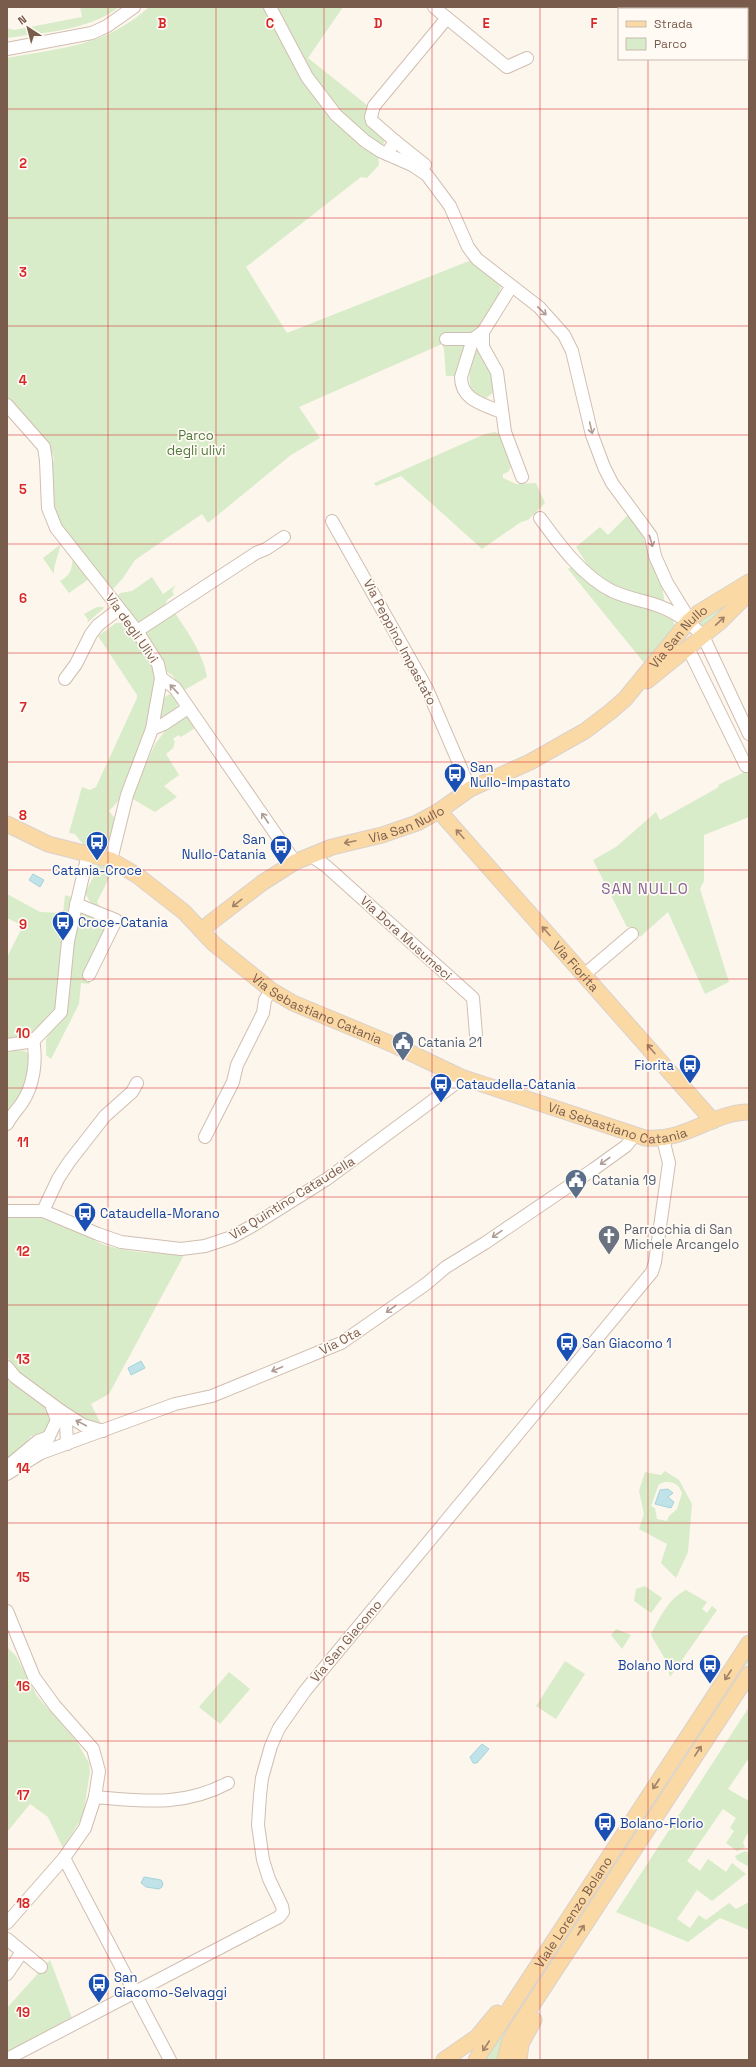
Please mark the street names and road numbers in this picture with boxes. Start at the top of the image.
street label: Via Peppino Impastato [360,576,440,708]
street label: Via degli Ulivi [102,590,162,666]
street label: Via San Nullo [645,601,710,672]
street label: Via San Nullo [367,802,448,846]
street label: Via Dora Musumeci [356,892,456,984]
street label: Via Fiorita [549,937,603,995]
street label: Via Sebastiano Catania [248,969,385,1048]
street label: Via Sebastiano Catania [546,1098,690,1147]
street label: Via Quintino Cataudella [226,1152,358,1244]
street label: Via Ota [317,1323,364,1359]
street label: Via San Giacomo [306,1596,386,1686]
street label: Viale Lorenzo Bolano [530,1853,616,1971]

